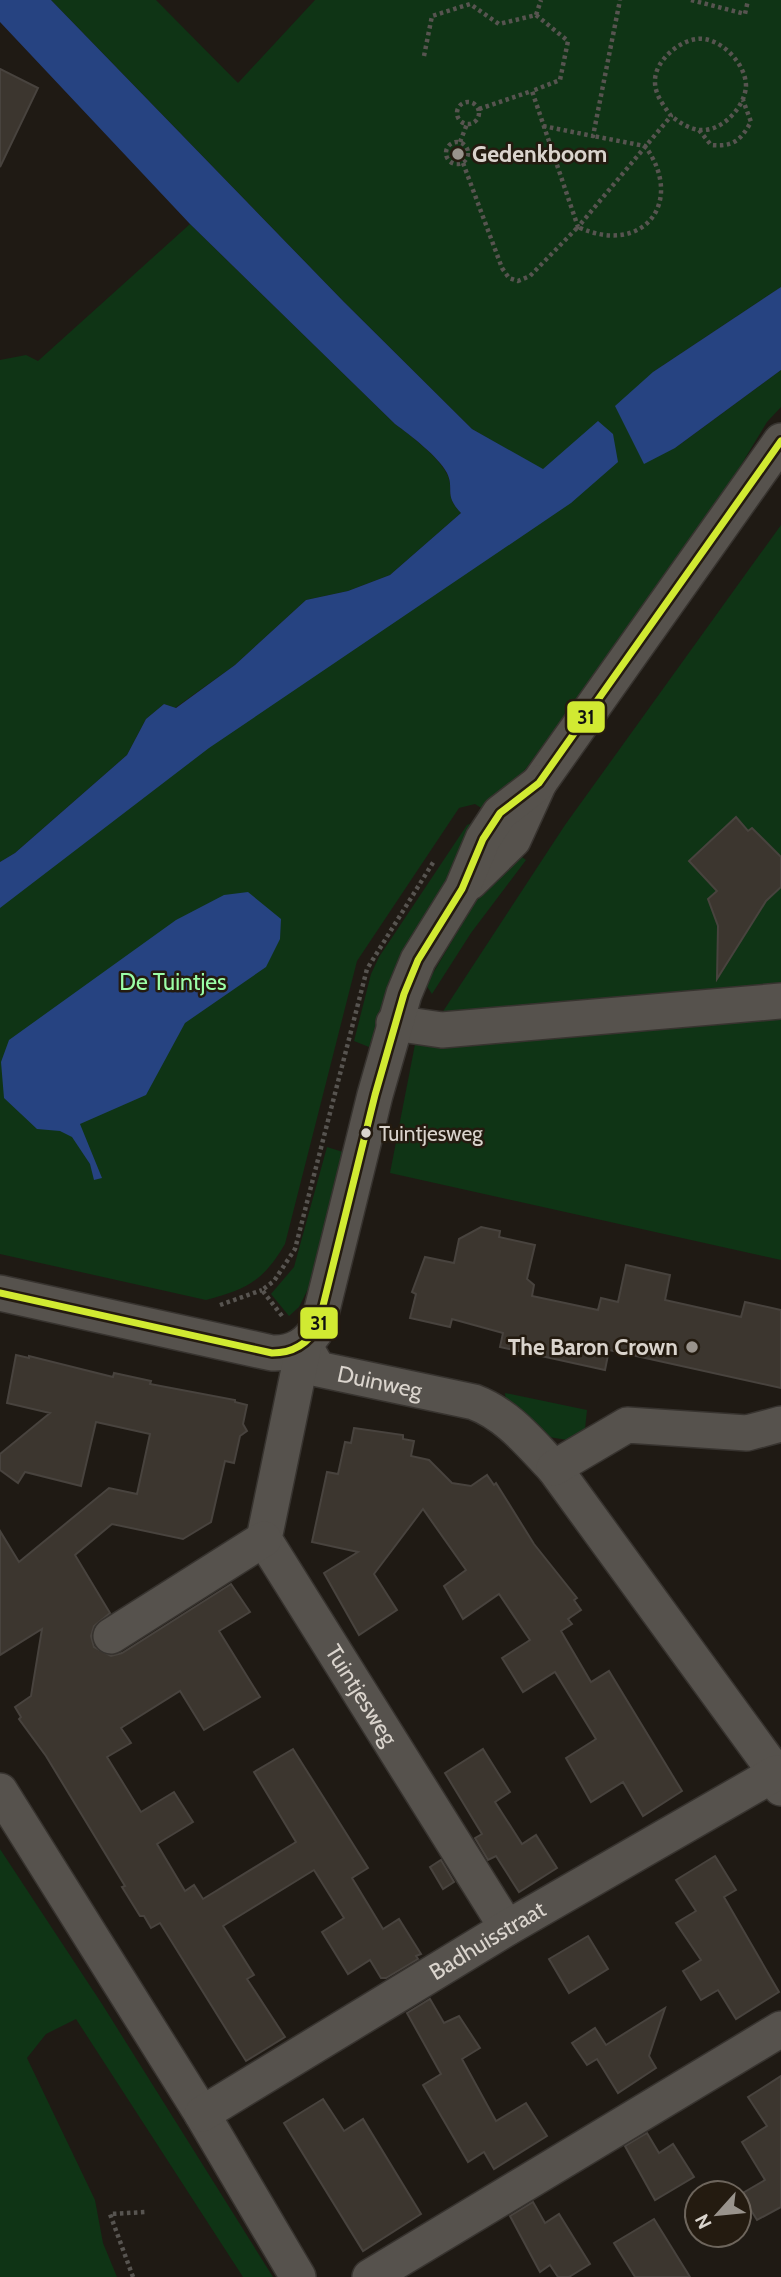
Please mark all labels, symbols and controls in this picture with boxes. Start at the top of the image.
place label: Gedenkboom [472,140,607,168]
marker: Gedenkboom [450,146,466,162]
line badge: 31 [566,700,606,734]
text: 31 [577,706,595,729]
park label: De Tuintjes [119,968,227,996]
place label: Tuintjesweg [379,1121,483,1147]
marker: Tuintjesweg [359,1126,373,1140]
line badge: 31 [299,1306,339,1340]
text: 31 [310,1312,328,1335]
place label: The Baron Crown [508,1333,678,1361]
marker: The Baron Crown [684,1339,700,1355]
street label: Duinweg [335,1359,425,1405]
street label: Tuintjesweg [319,1639,404,1751]
street label: Badhuisstraat [424,1895,551,1986]
north arrow [683,2179,753,2249]
text: N [690,2210,717,2233]

